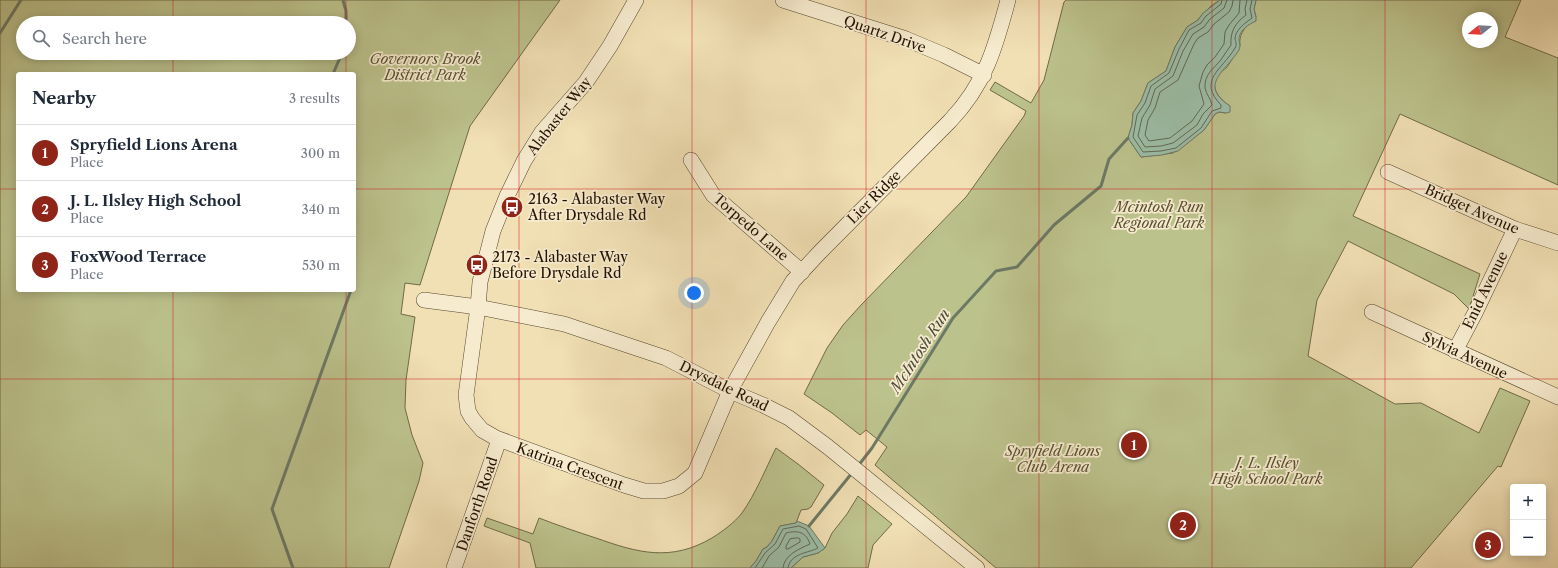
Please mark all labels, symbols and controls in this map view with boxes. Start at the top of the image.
street label: Quartz Drive [841,12,929,57]
north arrow [1462,12,1498,48]
search box [16,16,356,60]
icon: search [30,27,52,49]
text: Search here [62,29,147,48]
park label: Governors Brook District Park [370,50,481,84]
street label: Alabaster Way [522,73,595,159]
text: Nearby [32,88,96,108]
text: 3 results [289,90,340,106]
text: Spryfield Lions Arena [70,135,238,154]
text: 1 [42,145,48,161]
text: 300 m [301,145,340,161]
text: Place [70,154,103,170]
street label: Lier Ridge [843,166,905,228]
street label: Bridget Avenue [1422,180,1522,238]
street label: Torpedo Lane [710,189,793,265]
place label: 2163 - Alabaster Way After Drysdale Rd [527,190,666,224]
text: J. L. Ilsley High School [70,191,241,210]
bus stop icon: 2163 - Alabaster Way After Drysdale Rd [499,194,525,220]
park label: Mcintosh Run Regional Park [1112,198,1205,232]
text: 2 [41,201,49,217]
text: 340 m [302,201,340,217]
text: Place [70,210,103,226]
text: FoxWood Terrace [70,247,206,266]
place label: 2173 - Alabaster Way Before Drysdale Rd [492,248,628,282]
street label: Enid Avenue [1458,248,1512,332]
bus stop icon: 2173 - Alabaster Way Before Drysdale Rd [464,252,490,278]
text: 3 [41,257,49,273]
text: 530 m [302,257,340,273]
text: Place [70,266,103,282]
your location [684,283,704,303]
water label: McIntosh Run [884,305,954,398]
street label: Sylvia Avenue [1419,327,1511,383]
street label: Drysdale Road [676,357,772,416]
pin: 1 [1121,430,1147,460]
street label: Katrina Crescent [514,438,626,494]
park label: Spryfield Lions Club Arena [1004,442,1102,476]
street label: Danforth Road [452,454,502,554]
park label: J. L. Ilsley High School Park [1211,454,1323,488]
map controls [1510,484,1546,556]
button: + [1510,484,1546,520]
pin: 2 [1170,510,1196,540]
button: − [1510,520,1546,556]
pin: 3 [1475,530,1501,560]

